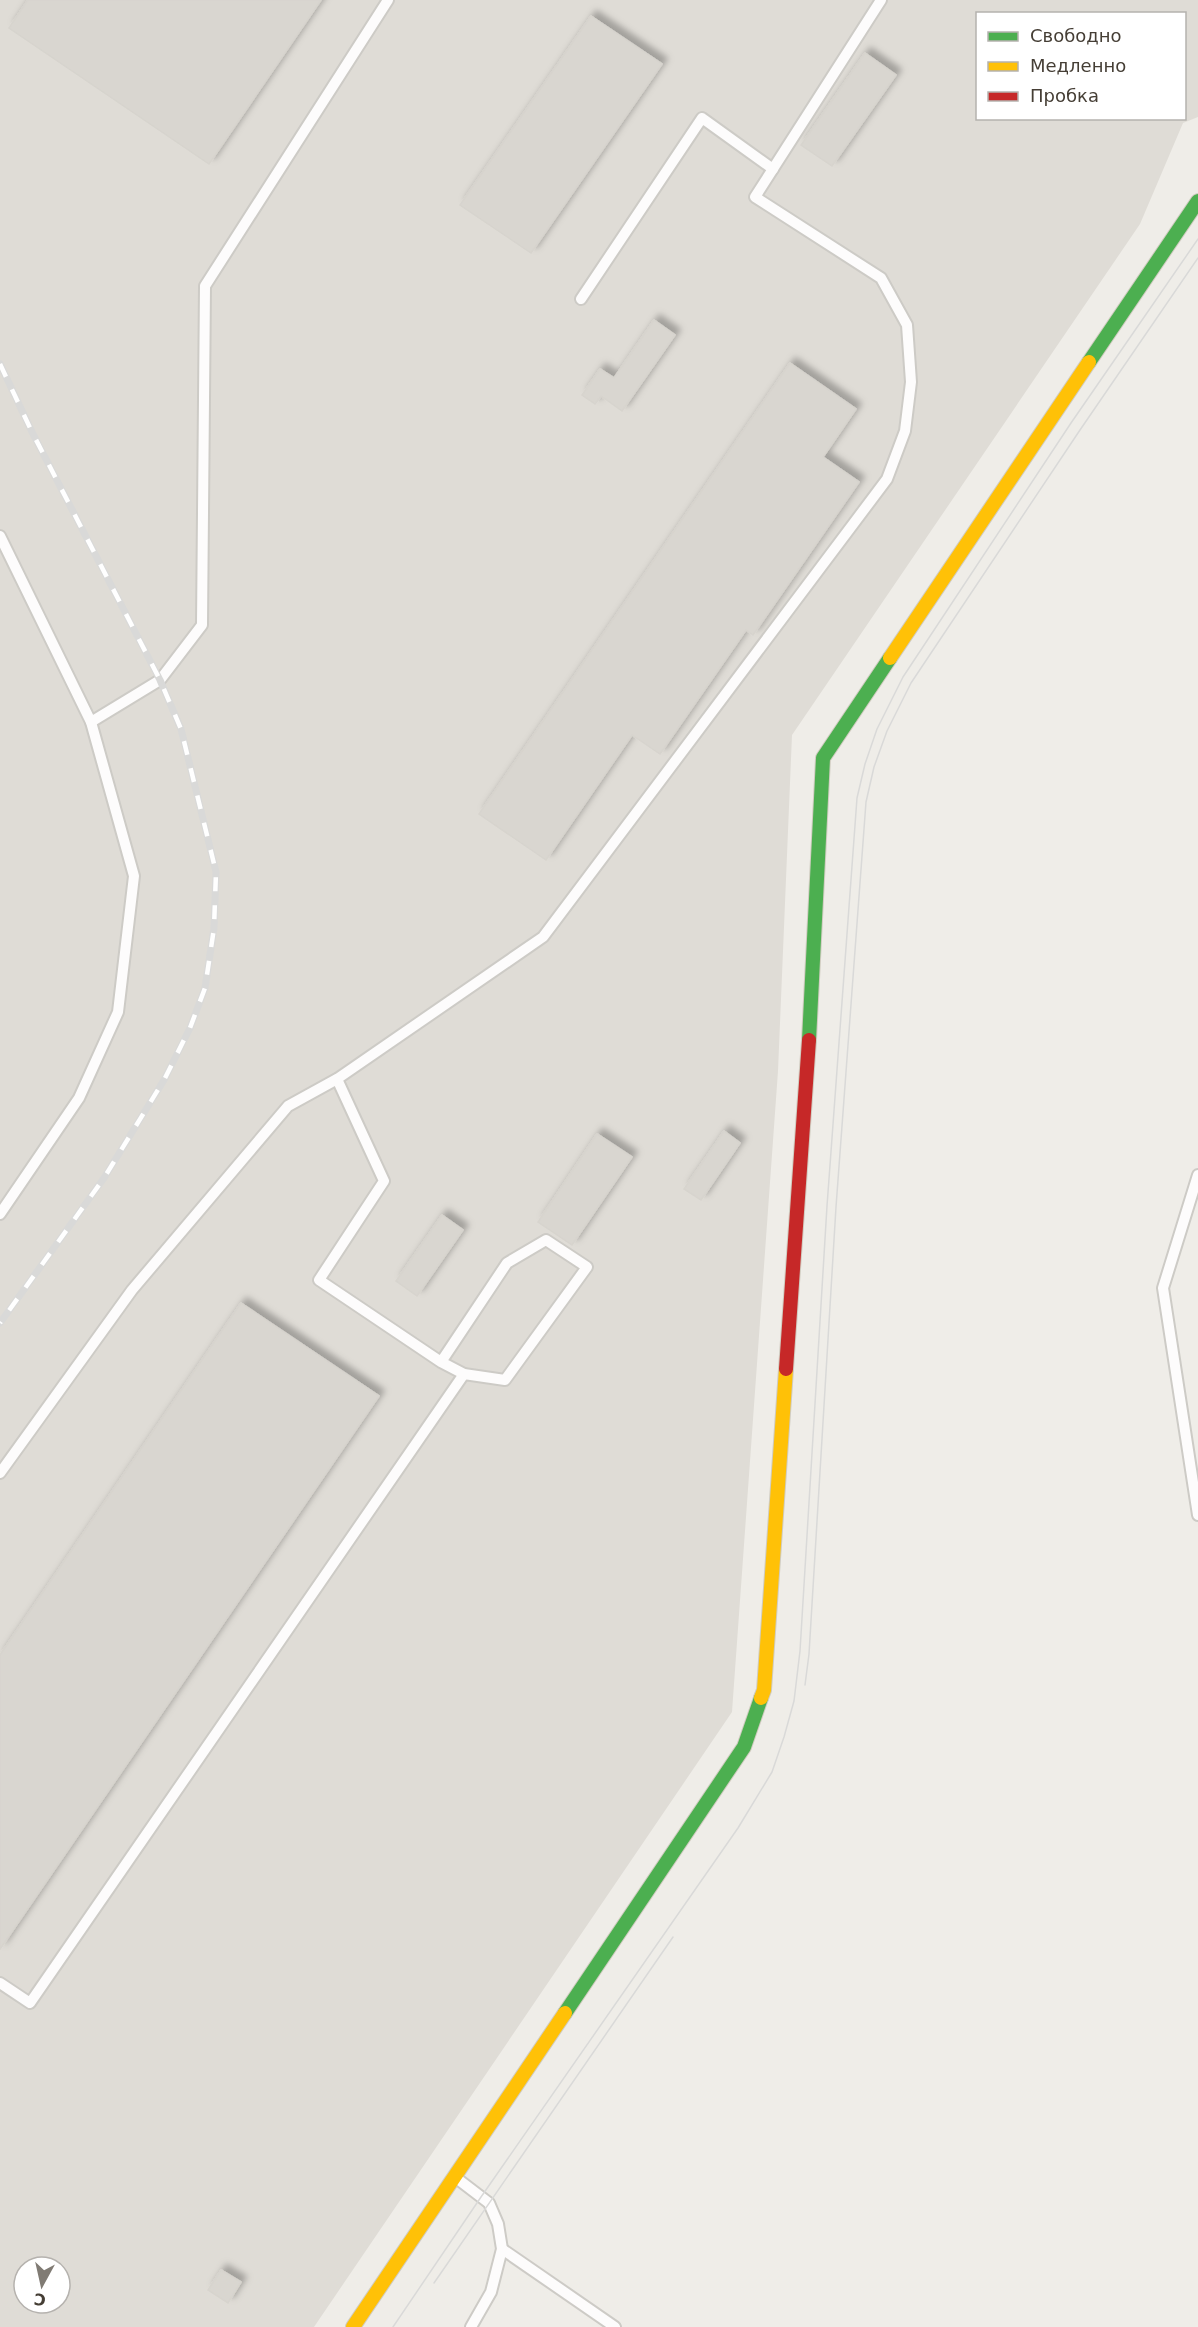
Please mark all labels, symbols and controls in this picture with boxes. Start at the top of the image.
legend [976,12,1186,120]
text: Свободно [1030,25,1122,46]
text: Медленно [1030,55,1126,76]
text: Пробка [1030,85,1099,106]
north arrow [12,2255,72,2315]
text: С [33,2289,47,2310]

